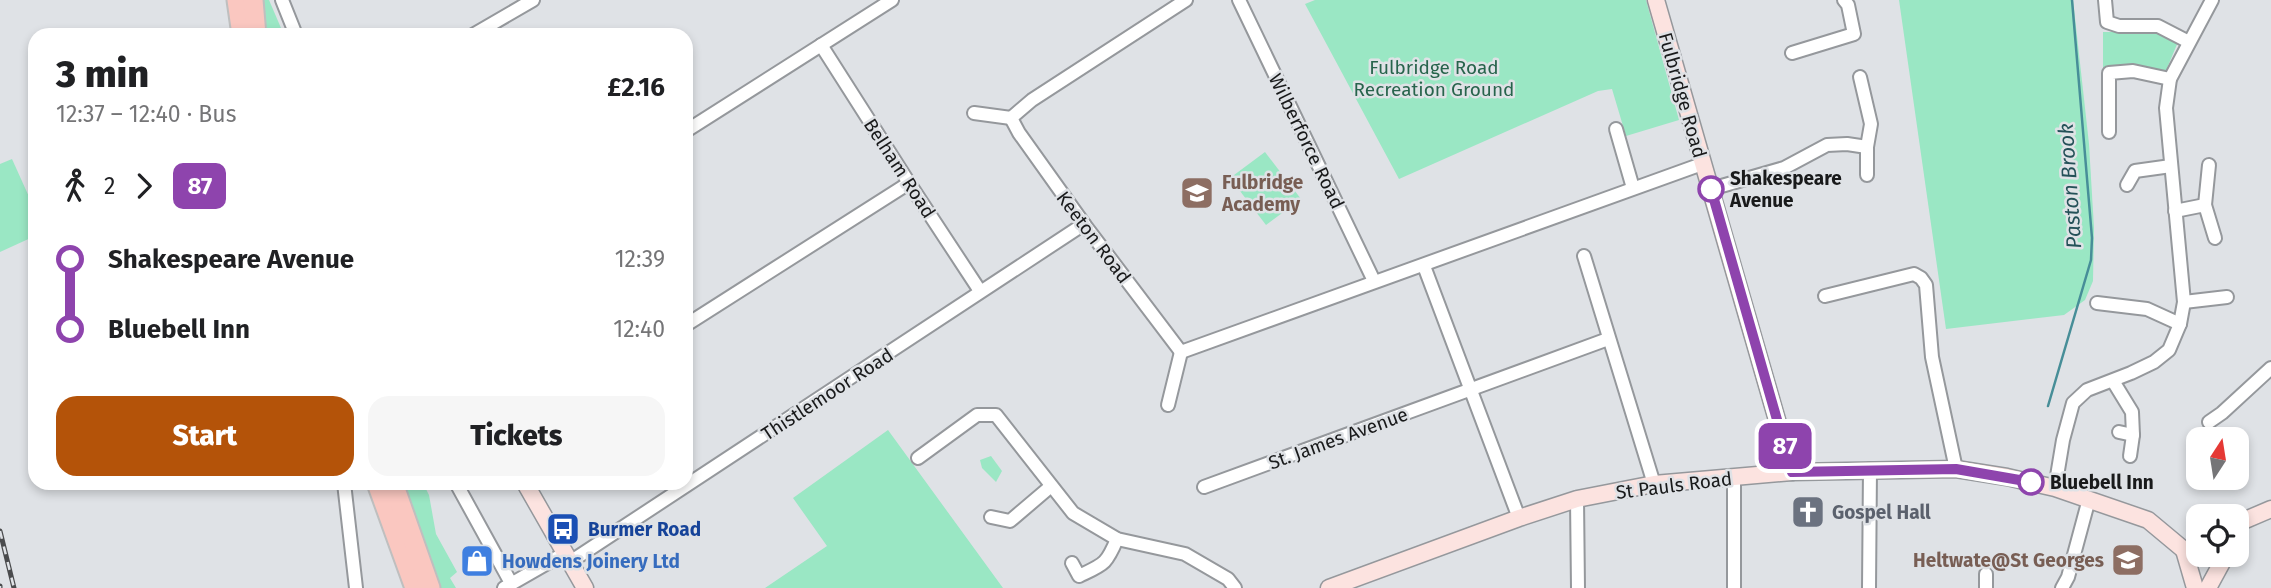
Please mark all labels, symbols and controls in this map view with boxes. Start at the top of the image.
street label: Fulbridge Road [1654,30,1711,160]
text: 3 min [56,51,149,97]
park label: Fulbridge Road Recreation Ground [1354,56,1514,101]
street label: Wilberforce Road [1264,70,1349,213]
text: £2.16 [607,72,665,103]
text: 12:37 – 12:40 · Bus [56,100,236,128]
street label: Belham Road [859,114,940,222]
water label: Paston Brook [2053,122,2087,250]
icon: walk [56,167,94,205]
icon: forward [125,167,163,205]
place label: Shakespeare Avenue [1729,167,1842,212]
place label: Fulbridge Academy [1221,171,1303,216]
text: 2 [104,172,115,200]
text: 87 [187,172,212,200]
school or university icon: Fulbridge Academy [1178,174,1216,212]
marker: Shakespeare Avenue [1698,176,1724,202]
street label: Keeton Road [1052,187,1136,288]
text: Shakespeare Avenue [108,244,354,275]
text: 12:39 [615,245,665,273]
text: Bluebell Inn [108,314,250,345]
text: 12:40 [613,315,665,343]
street label: Thistlemoor Road [757,343,897,446]
button: Start [56,396,354,476]
button: Tickets [368,396,665,476]
street label: St. James Avenue [1265,403,1411,474]
line badge: 87 [1754,423,1816,469]
north arrow [2186,427,2249,490]
map controls [2186,427,2249,567]
text: 87 [1773,432,1797,460]
street label: St Pauls Road [1615,467,1733,504]
marker: Bluebell Inn [2018,469,2044,495]
place label: Bluebell Inn [2050,471,2154,494]
church icon: Gospel Hall [1789,493,1827,531]
place label: Gospel Hall [1832,501,1931,524]
button: locate [2186,504,2249,567]
bus stop icon: Burmer Road [544,510,582,548]
place label: Burmer Road [588,518,701,541]
school or university icon: Heltwate@St Georges [2109,541,2147,579]
shop icon: Howdens Joinery Ltd [458,542,496,580]
place label: Heltwate@St Georges [1913,549,2104,572]
place label: Howdens Joinery Ltd [502,550,680,573]

